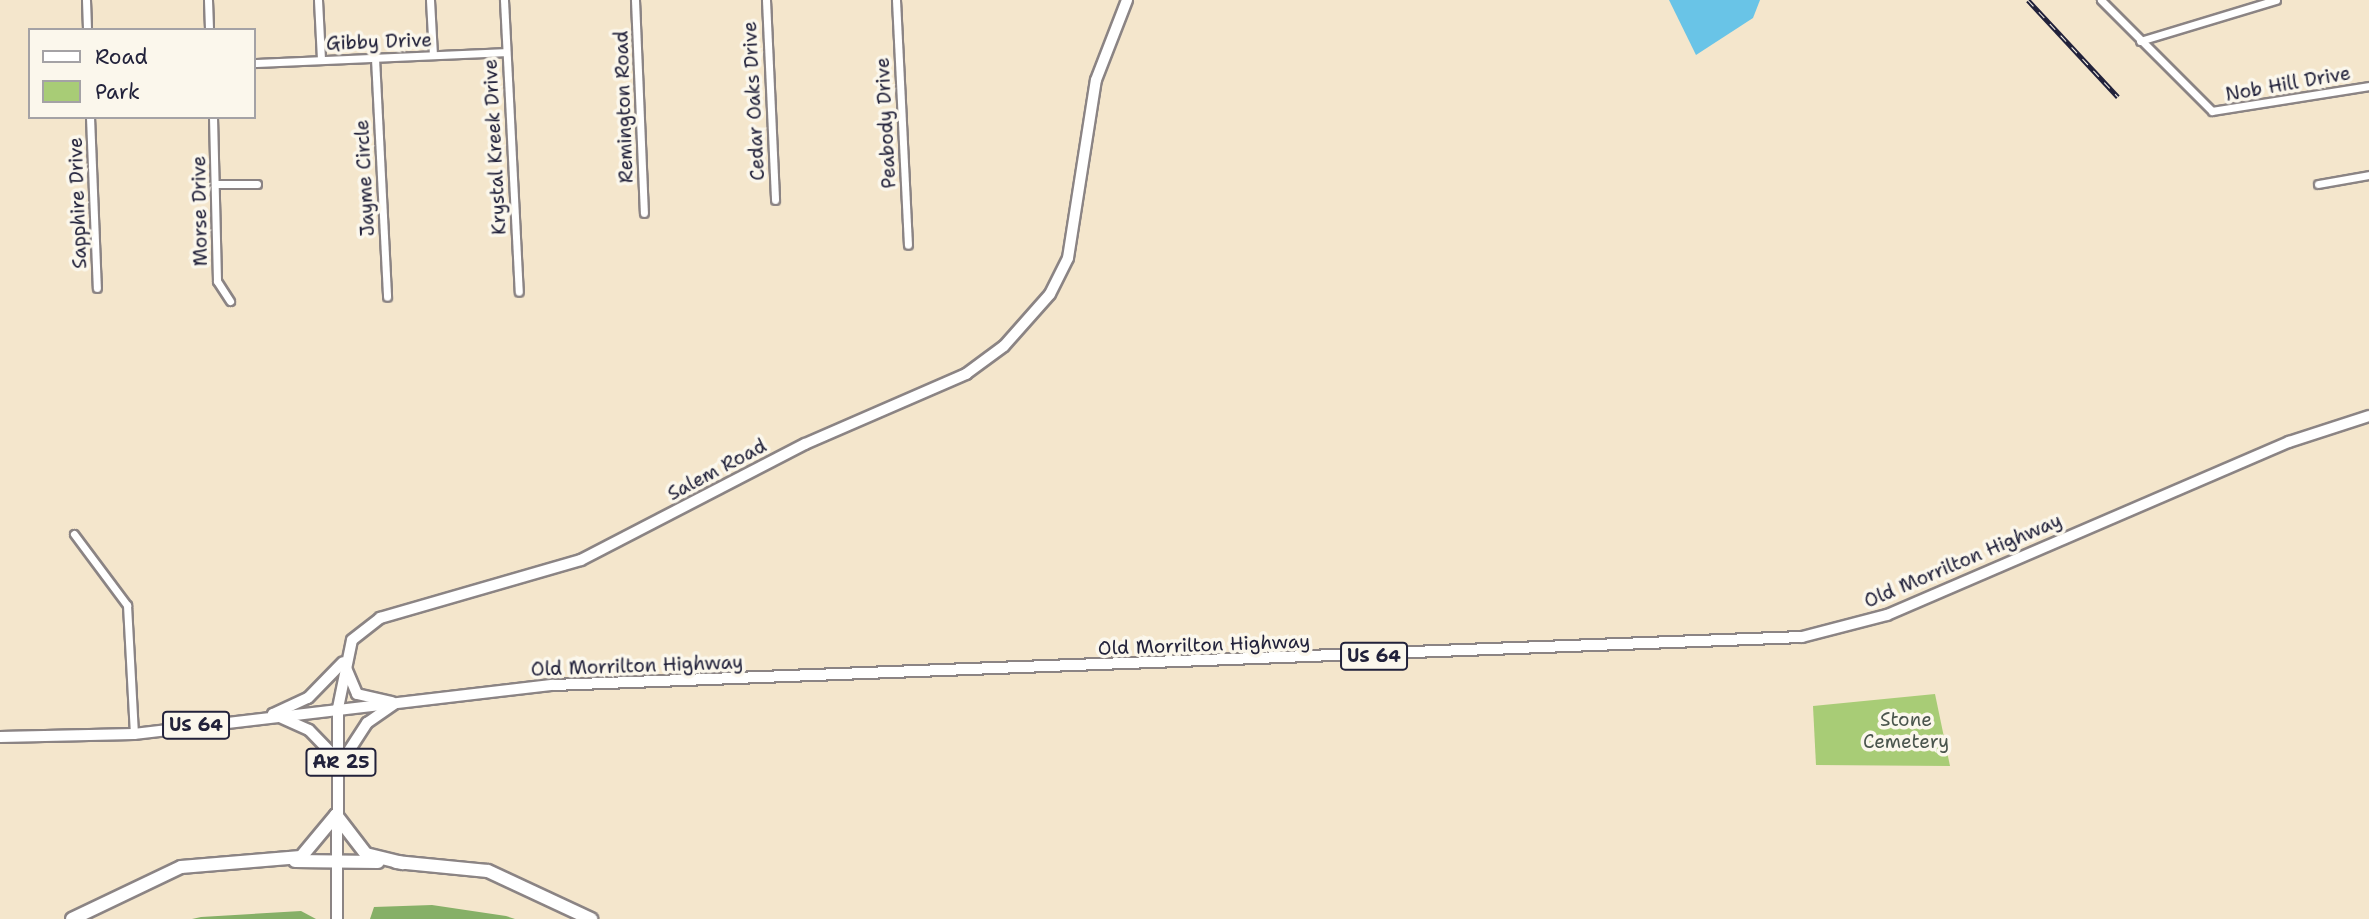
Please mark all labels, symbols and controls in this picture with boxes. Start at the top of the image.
street label: Cedar Oaks Drive [738,21,770,181]
legend [28,28,256,119]
street label: Gibby Drive [326,29,432,55]
street label: Remington Road [610,30,638,184]
text: Road [95,43,148,71]
street label: Peabody Drive [871,57,901,189]
street label: Krystal Kreek Drive [479,58,511,236]
street label: Nob Hill Drive [2224,62,2352,106]
text: Park [95,78,140,106]
street label: Jayme Circle [351,119,379,237]
street label: Sapphire Drive [64,137,92,269]
street label: Morse Drive [188,156,212,266]
street label: Salem Road [664,434,770,506]
street label: Old Morrilton Highway [1861,509,2065,613]
street label: Old Morrilton Highway [1097,630,1311,660]
road number: US 64 [1339,642,1409,670]
street label: Old Morrilton Highway [530,651,744,681]
park label: Stone Cemetery [1863,709,1949,753]
road number: US 64 [161,710,231,740]
road number: AR 25 [304,748,378,776]

